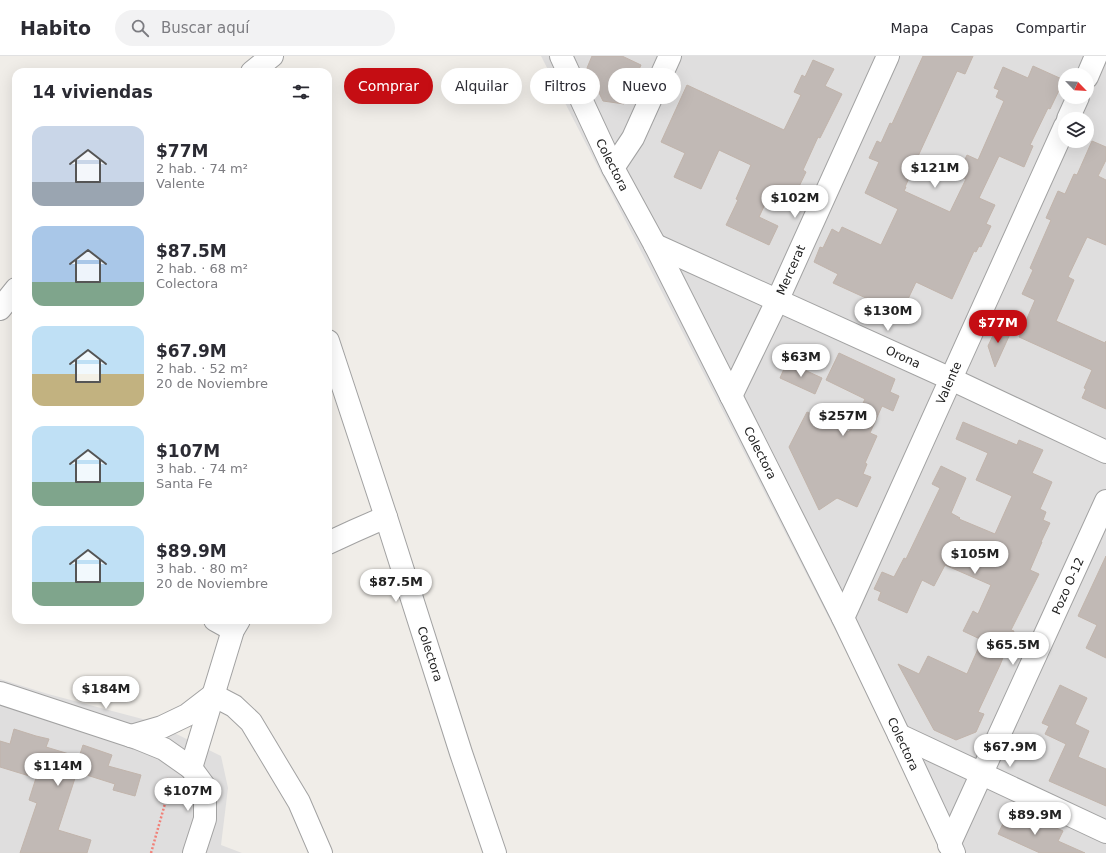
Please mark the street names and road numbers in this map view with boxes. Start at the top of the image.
street label: Colectora [593,136,631,194]
street label: Mercerat [774,243,808,297]
street label: Orona [884,343,922,371]
street label: Valente [933,360,965,406]
street label: Colectora [741,424,779,482]
street label: Pozo O-12 [1049,555,1087,617]
street label: Colectora [414,625,446,683]
street label: Colectora [885,715,921,773]

